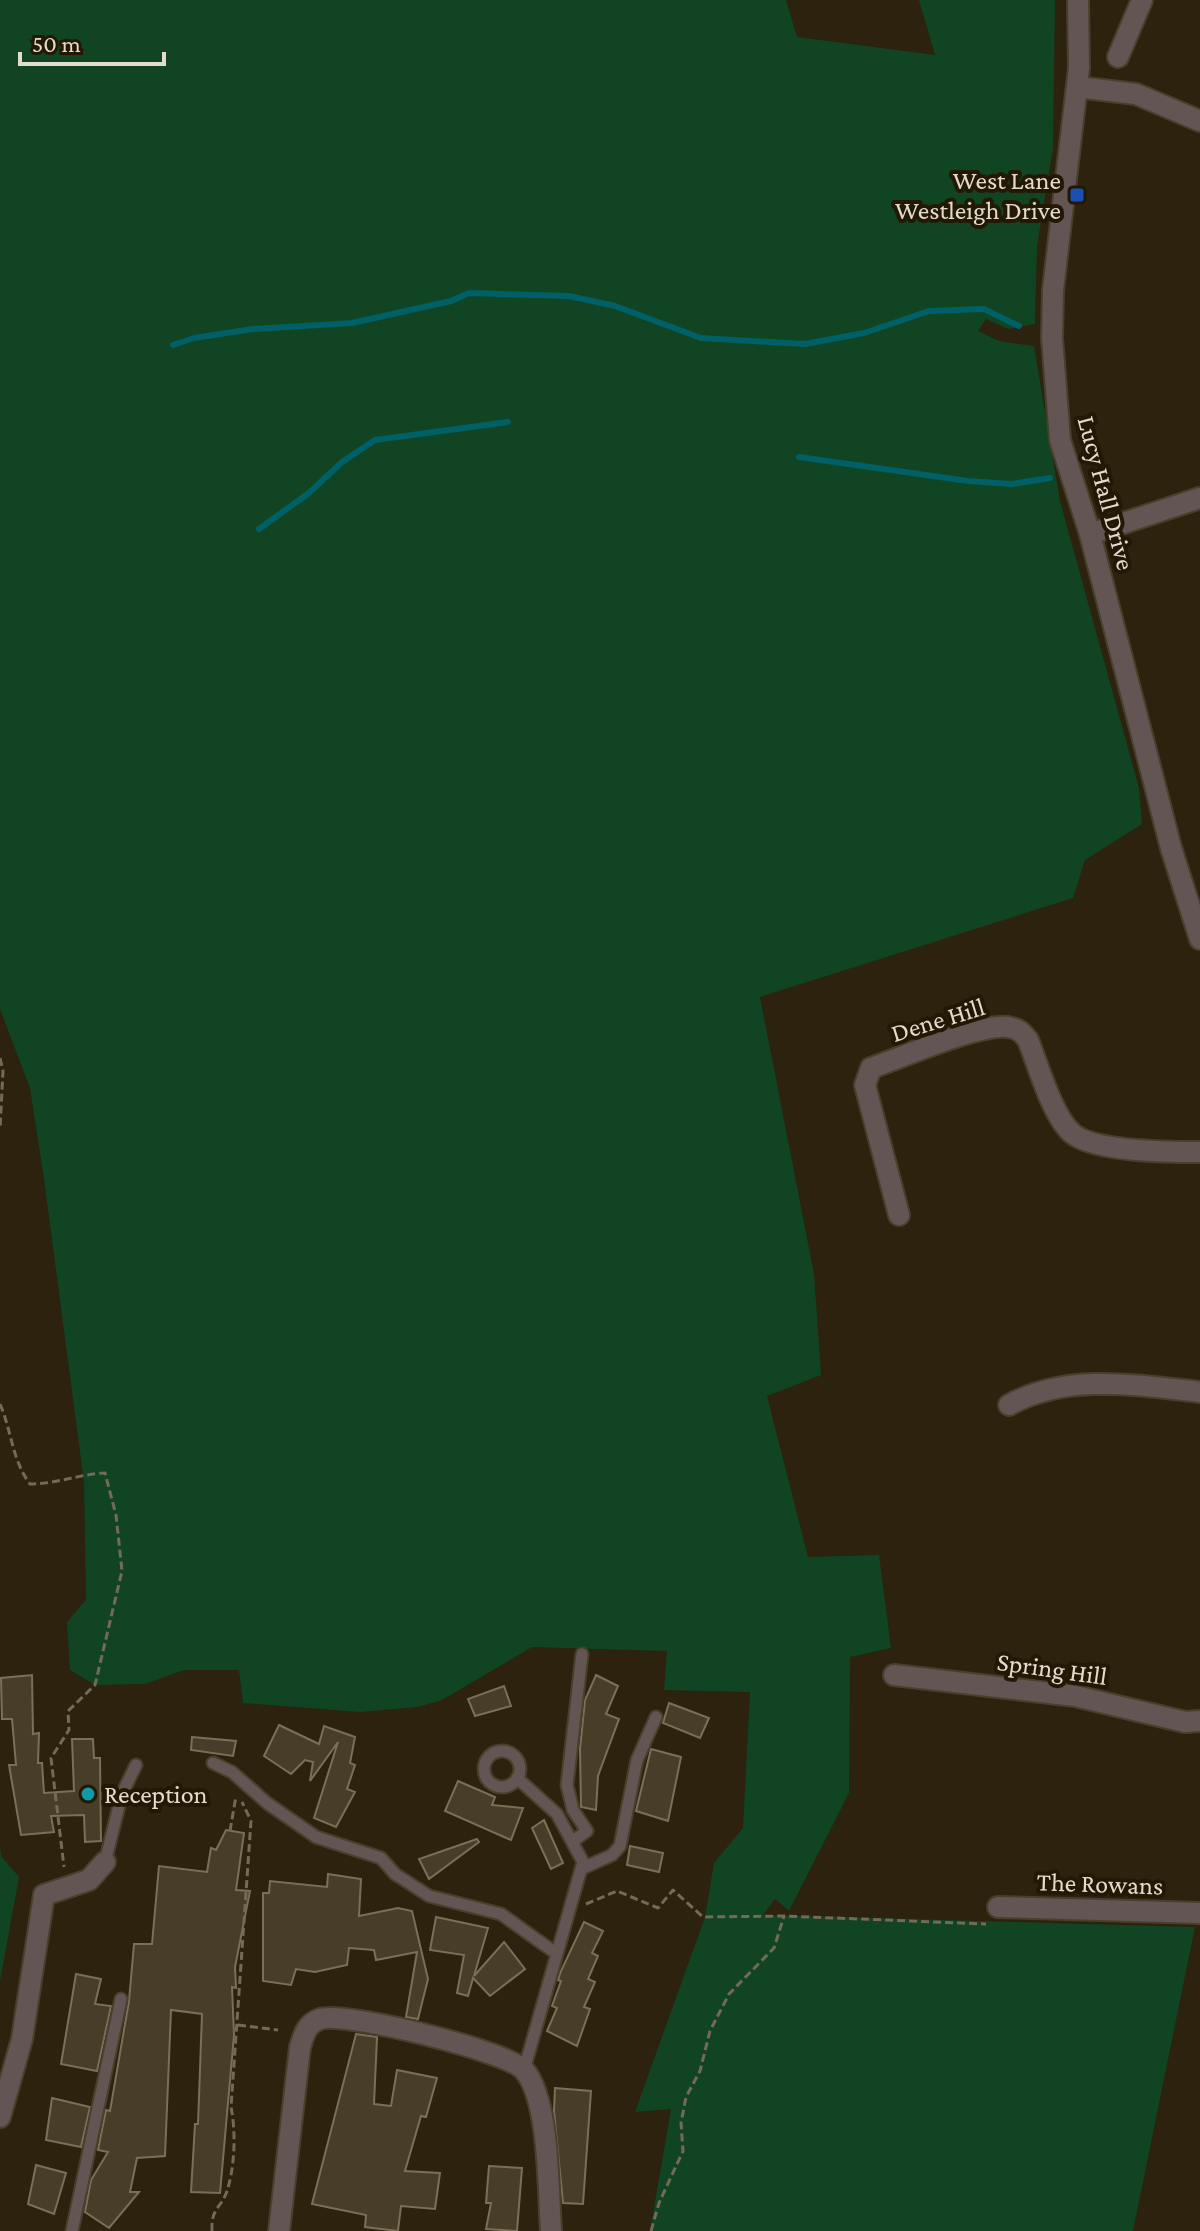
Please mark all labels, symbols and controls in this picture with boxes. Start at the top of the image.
scale bar [20,16,164,66]
text: 50 m [32,30,81,57]
place label: West Lane Westleigh Drive [895,166,1061,225]
marker: West Lane Westleigh Drive [1068,186,1086,204]
street label: Lucy Hall Drive [1071,413,1141,573]
street label: Dene Hill [888,992,989,1048]
street label: Spring Hill [995,1647,1109,1691]
place label: Reception [104,1780,208,1809]
marker: Reception [79,1785,97,1803]
street label: The Rowans [1036,1867,1164,1901]

